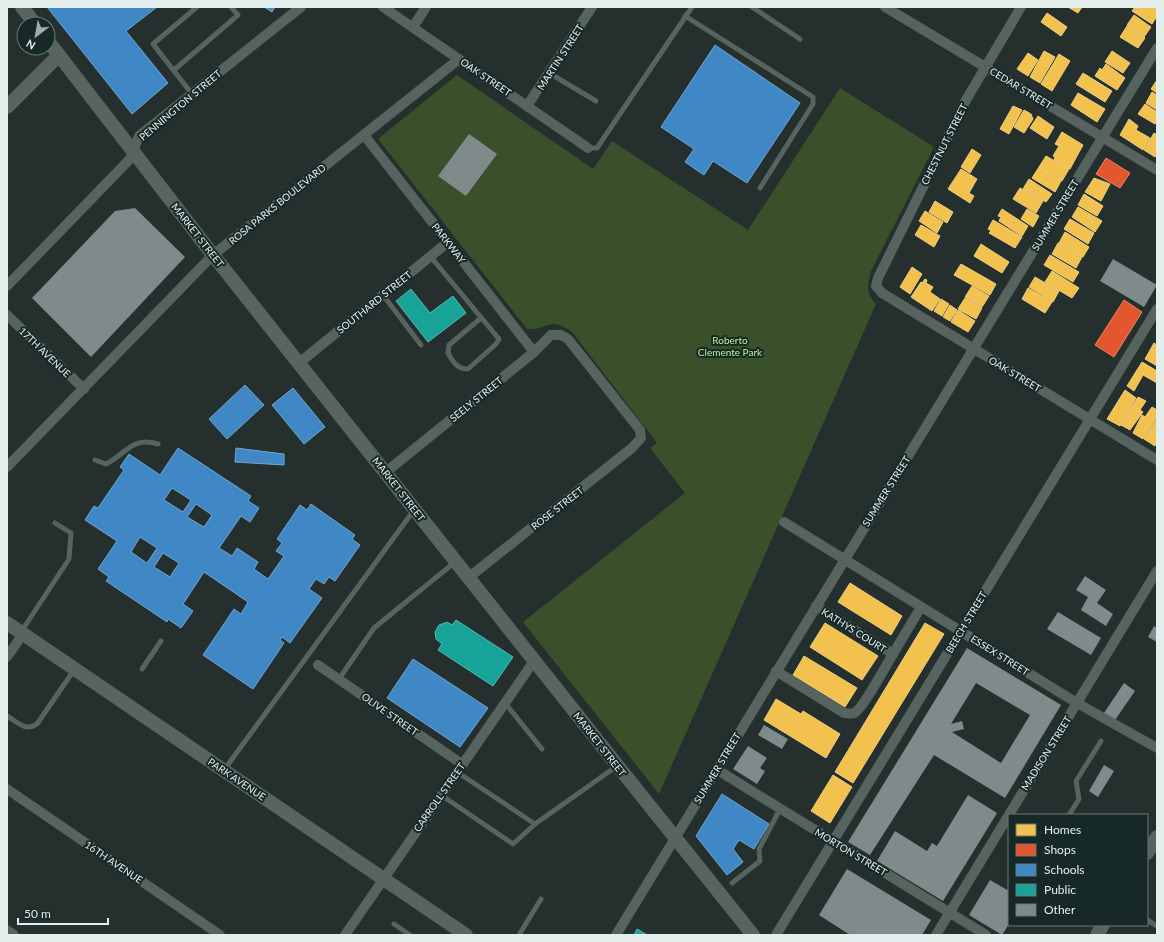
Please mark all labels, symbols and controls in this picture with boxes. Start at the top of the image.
north arrow [16,16,56,56]
street label: MARTIN STREET [534,22,586,92]
text: N [24,37,38,53]
street label: OAK STREET [458,56,514,98]
street label: CEDAR STREET [988,65,1054,111]
street label: PENNINGTON STREET [136,67,224,143]
street label: CHESTNUT STREET [918,101,970,187]
street label: ROSA PARKS BOULEVARD [226,161,328,247]
street label: SUMMER STREET [1029,177,1081,253]
street label: MARKET STREET [169,201,227,269]
street label: PARKWAY [430,221,469,266]
street label: SOUTHARD STREET [334,268,414,336]
street label: 17TH AVENUE [17,324,73,380]
park label: Roberto Clemente Park [698,334,763,358]
street label: OAK STREET [987,354,1043,394]
street label: SEELY STREET [447,374,505,424]
street label: SUMMER STREET [859,453,913,529]
street label: MARKET STREET [370,455,428,523]
street label: ROSE STREET [528,484,586,532]
street label: BEECH STREET [943,589,989,655]
street label: KATHYS COURT [819,605,889,655]
street label: ESSEX STREET [969,632,1031,678]
street label: OLIVE STREET [359,690,421,738]
street label: MARKET STREET [571,710,629,778]
street label: MADISON STREET [1018,714,1074,792]
street label: SUMMER STREET [691,730,743,806]
street label: PARK AVENUE [206,755,268,803]
street label: CARROLL STREET [411,760,467,834]
legend [1008,814,1148,926]
text: Homes [1044,822,1081,837]
street label: MORTON STREET [813,826,889,878]
street label: 16TH AVENUE [83,838,145,886]
text: Shops [1044,842,1076,857]
text: Schools [1044,862,1085,877]
text: Public [1044,882,1076,897]
scale bar [18,900,108,926]
text: Other [1044,902,1076,917]
text: 50 m [24,906,51,921]

